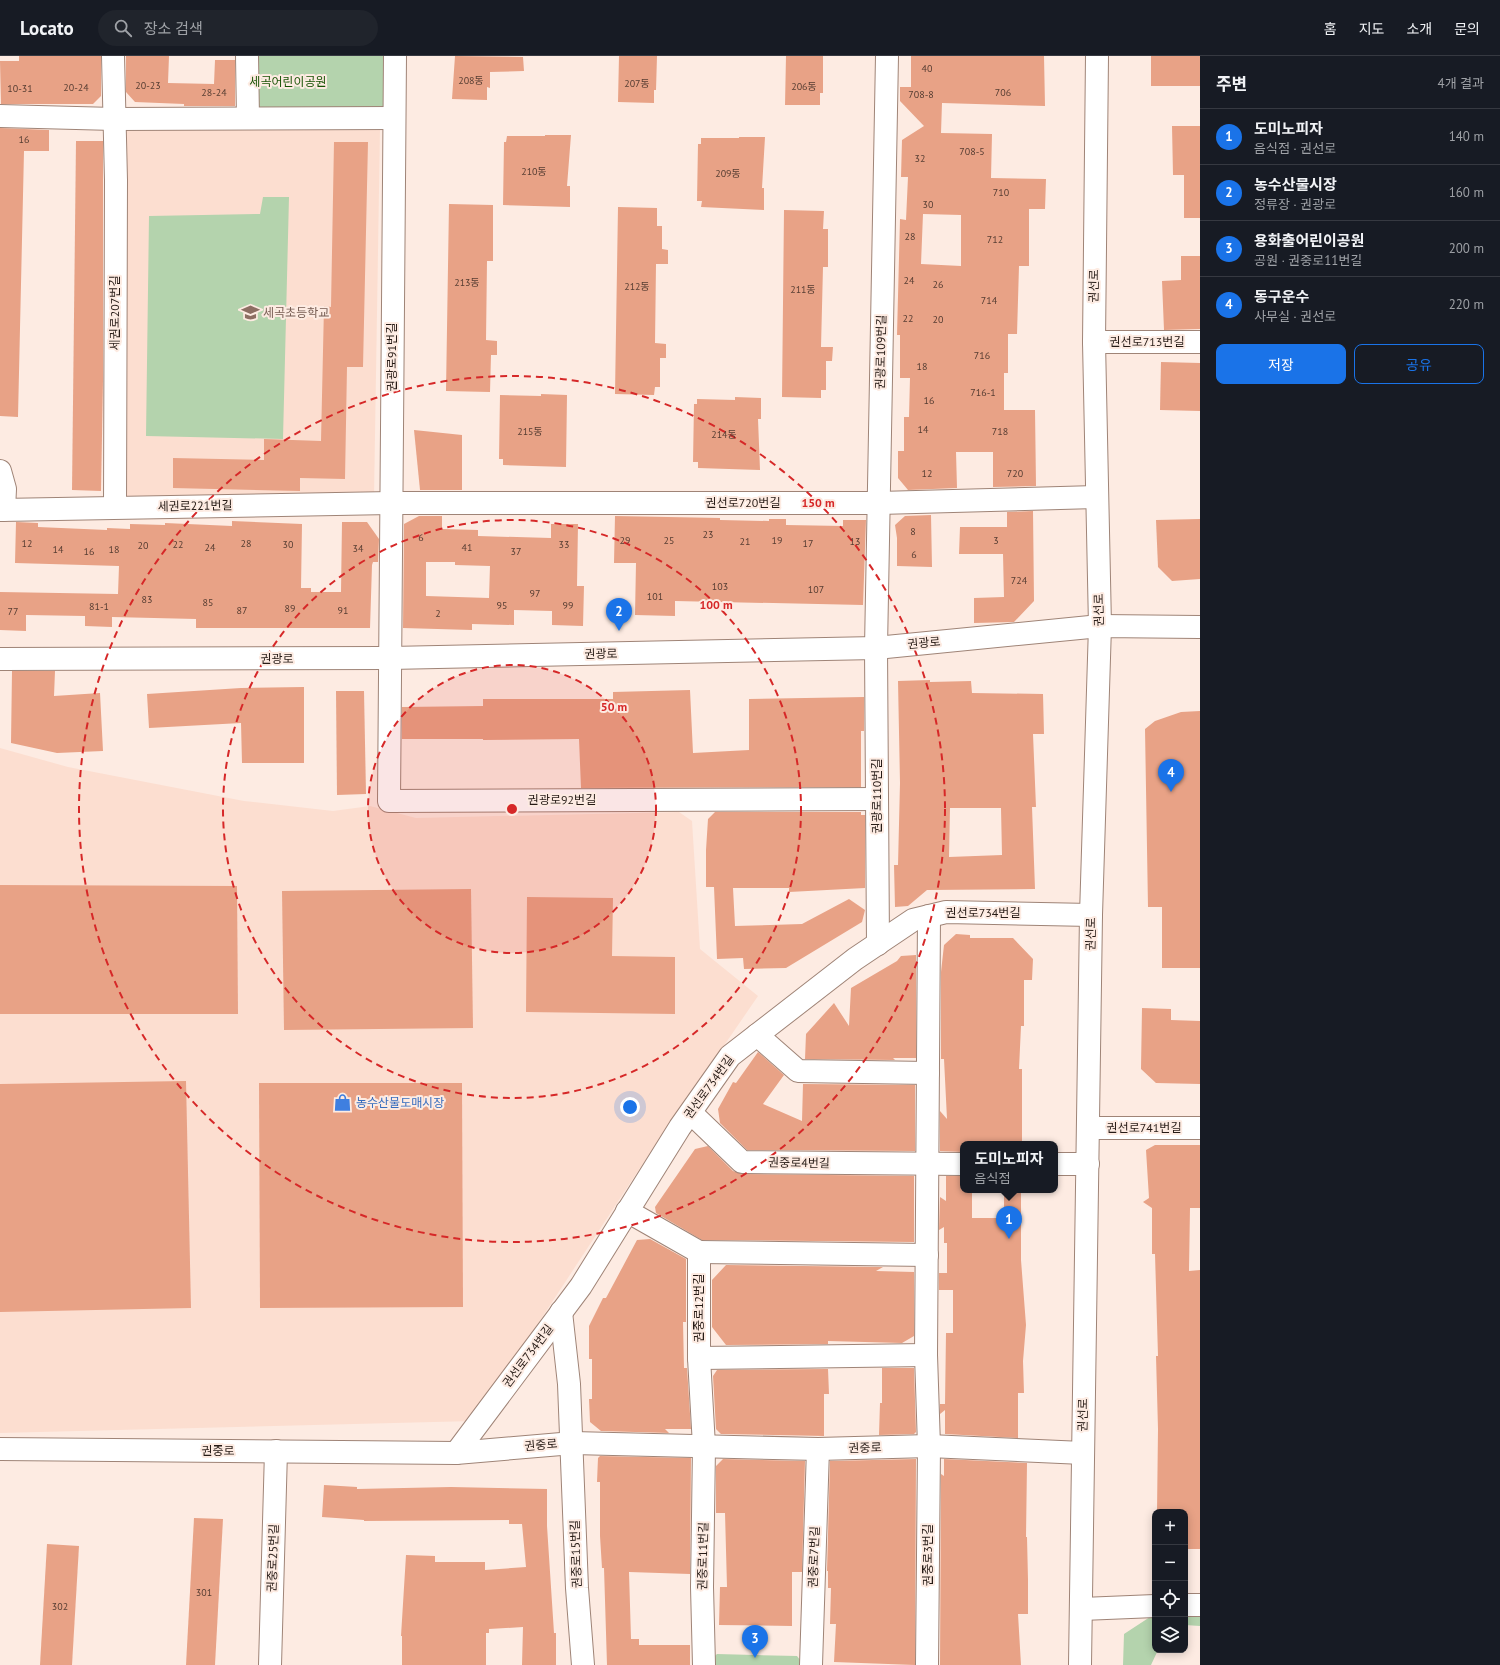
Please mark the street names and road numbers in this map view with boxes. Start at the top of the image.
street label: 권선로 [1086,269,1101,303]
street label: 세권로207번길 [107,276,122,350]
street label: 권광로109번길 [872,314,889,390]
street label: 권광로91번길 [384,323,399,391]
street label: 권선로713번길 [1110,334,1184,349]
street label: 권선로720번길 [706,495,780,510]
street label: 세권로221번길 [157,497,233,514]
street label: 권선로 [1091,593,1106,627]
street label: 권광로 [907,634,941,651]
street label: 권광로 [584,646,618,661]
street label: 권광로 [260,651,294,666]
street label: 권광로110번길 [869,759,884,833]
street label: 권광로92번길 [528,792,596,807]
street label: 권선로734번길 [946,905,1020,920]
street label: 권선로 [1083,917,1098,951]
street label: 권선로734번길 [681,1052,737,1121]
street label: 권선로741번길 [1107,1120,1181,1135]
street label: 권중로4번길 [768,1154,830,1171]
street label: 권중로12번길 [691,1274,706,1342]
street label: 권선로734번길 [499,1321,556,1390]
street label: 권선로 [1075,1398,1090,1432]
street label: 권중로 [524,1436,558,1453]
street label: 권중로 [848,1439,882,1456]
street label: 권중로 [201,1443,235,1458]
street label: 권중로15번길 [567,1520,584,1588]
street label: 권중로11번길 [694,1522,711,1590]
street label: 권중로25번길 [264,1524,281,1592]
street label: 권중로3번길 [920,1524,935,1586]
street label: 권중로7번길 [805,1526,822,1588]

